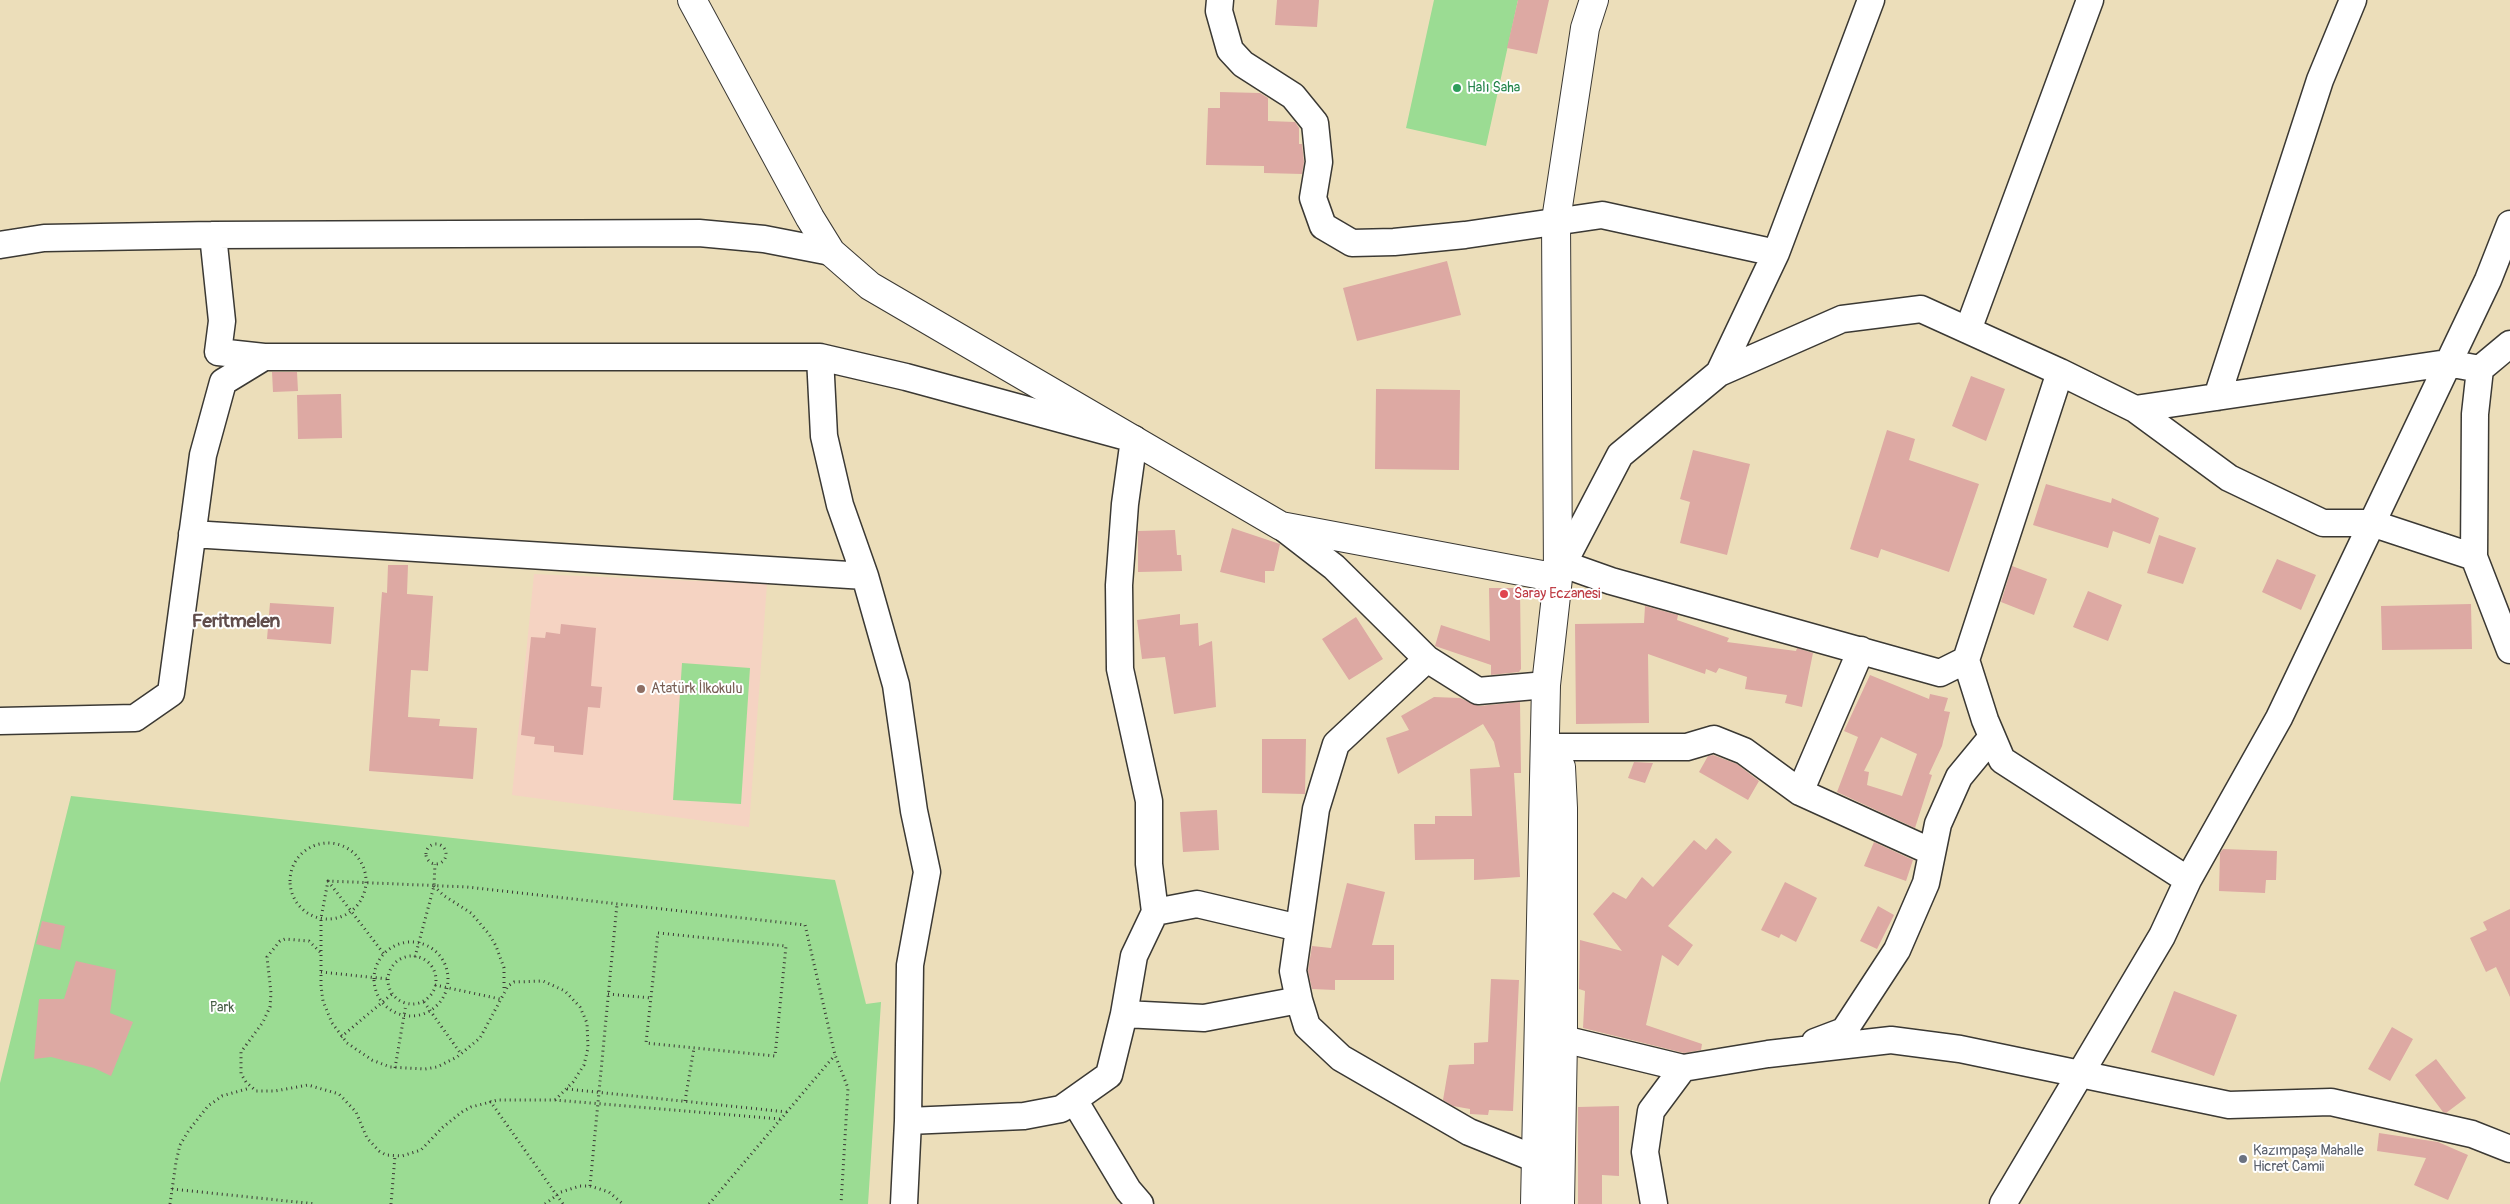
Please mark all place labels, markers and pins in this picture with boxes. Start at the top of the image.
place label: Halı Saha [1467,80,1520,96]
marker: Halı Saha [1451,82,1463,94]
place label: Saray Eczanesi [1514,586,1601,602]
marker: Saray Eczanesi [1498,588,1510,600]
place label: Atatürk İlkokulu [651,681,742,697]
marker: Atatürk İlkokulu [635,683,647,695]
place label: Kazımpaşa Mahalle Hicret Camii [2253,1143,2364,1176]
marker: Kazımpaşa Mahalle Hicret Camii [2237,1153,2249,1165]

